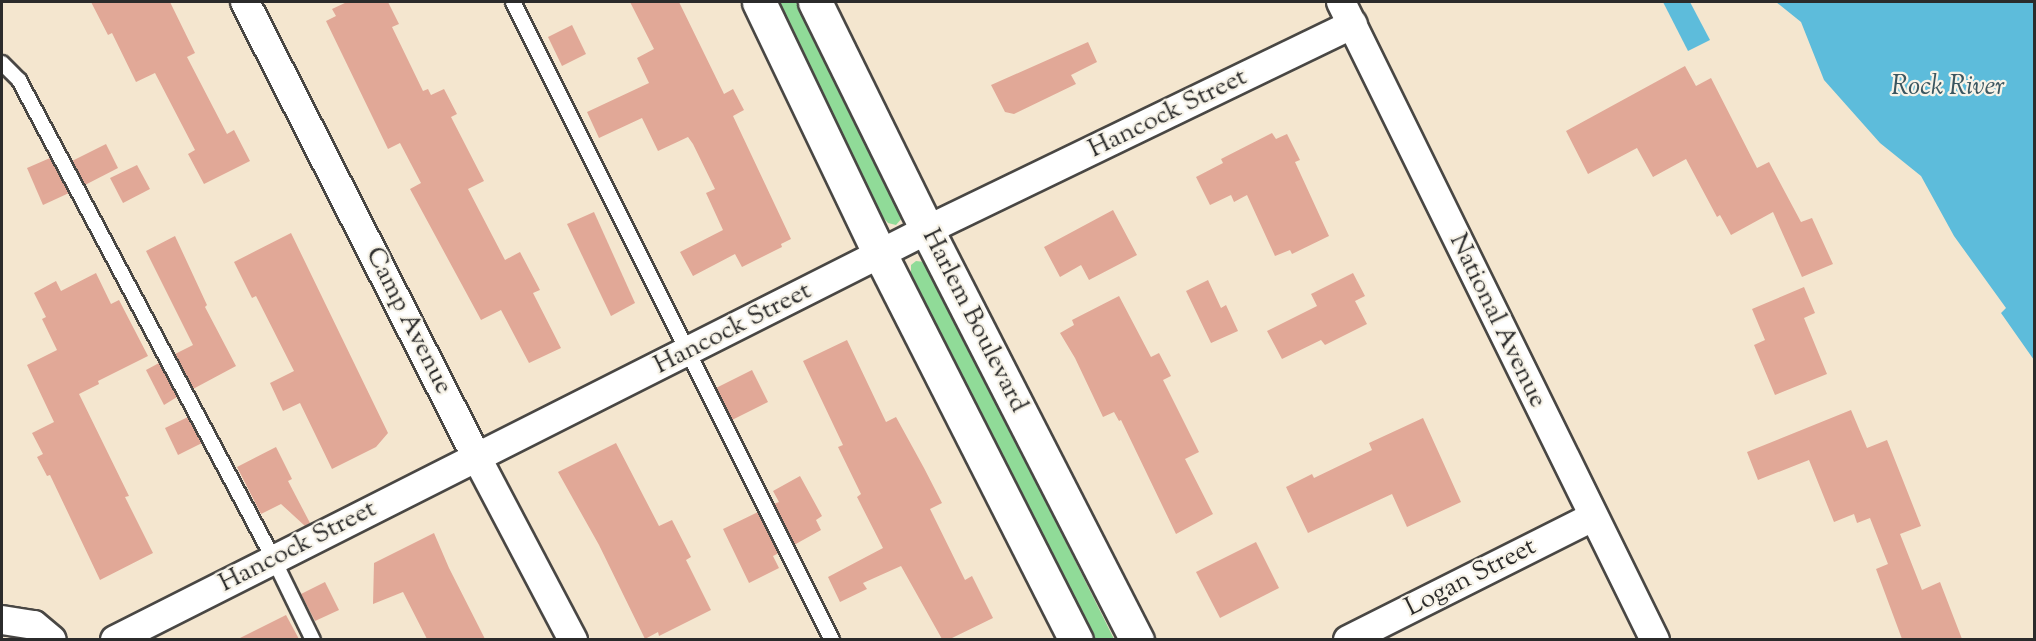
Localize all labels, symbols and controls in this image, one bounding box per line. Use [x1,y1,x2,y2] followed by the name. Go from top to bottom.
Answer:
[1084,62,1252,166] street label: Hancock Street
[1891,72,2005,104] water label: Rock River
[914,224,1034,418] street label: Harlem Boulevard
[1441,229,1553,413] street label: National Avenue
[358,242,458,400] street label: Camp Avenue
[649,276,817,382] street label: Hancock Street
[214,494,382,600] street label: Hancock Street
[1400,532,1542,624] street label: Logan Street

